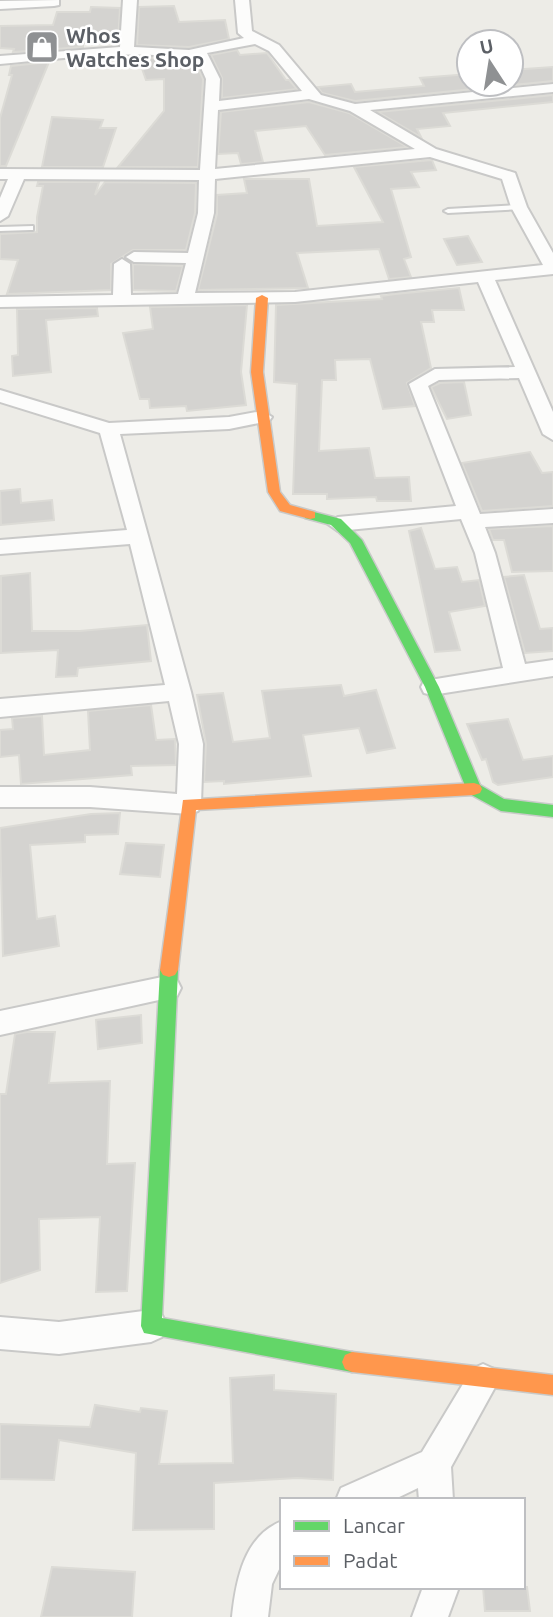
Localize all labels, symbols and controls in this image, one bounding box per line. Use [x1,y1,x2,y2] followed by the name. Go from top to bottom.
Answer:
[66,23,204,71] place label: Whos Watches Shop
[23,28,61,66] shop icon: Whos Watches Shop
[455,28,525,98] north arrow
[478,34,495,59] text: U
[280,1498,525,1589] legend
[343,1513,405,1537] text: Lancar
[343,1548,398,1572] text: Padat

